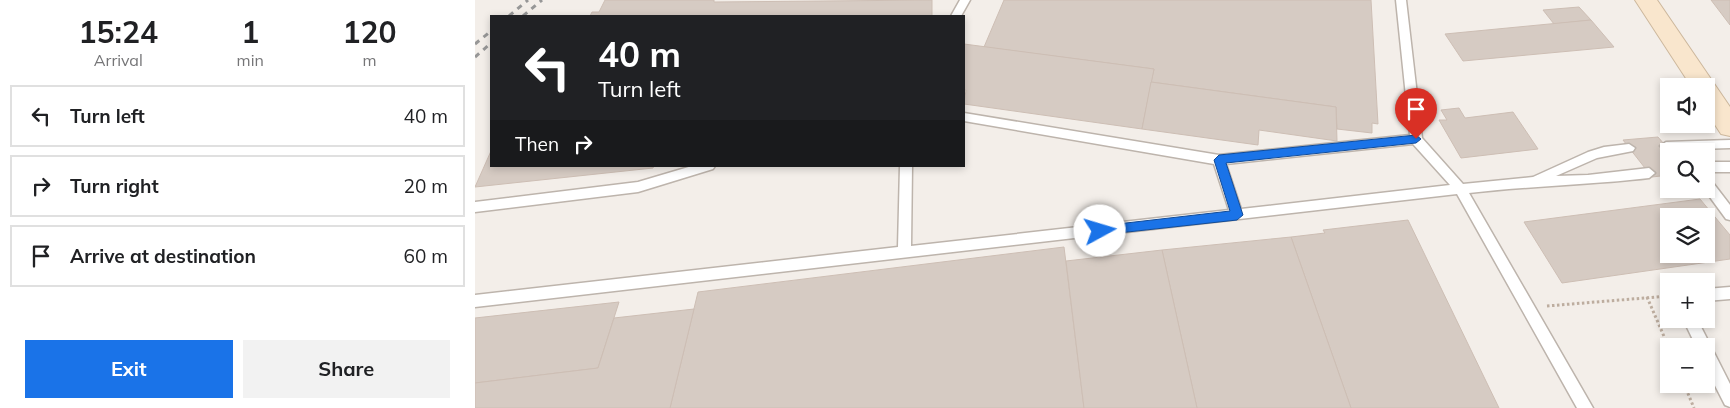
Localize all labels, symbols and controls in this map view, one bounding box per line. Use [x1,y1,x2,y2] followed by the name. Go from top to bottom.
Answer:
[79,13,158,51] text: 15:24
[241,13,259,51] text: 1
[342,13,396,51] text: 120
[598,32,681,76] text: 40 m
[515,35,580,100] icon: left
[94,50,143,70] text: Arrival
[237,50,264,70] text: min
[362,50,376,70] text: m
[598,75,681,103] text: Turn left
[1660,78,1715,393] map controls
[1660,78,1715,133] button: sound
[1395,88,1437,139] pin
[1402,95,1430,123] icon: arrive
[27,102,55,130] icon: left
[70,104,145,128] text: Turn left
[404,104,448,128] text: 40 m
[569,130,597,158] icon: right
[515,132,559,156] text: Then
[1660,143,1715,198] button: search
[27,172,55,200] icon: right
[70,174,159,198] text: Turn right
[404,174,448,198] text: 20 m
[1073,204,1125,256] position arrow
[1660,208,1715,263] button: layers
[27,242,55,270] icon: arrive
[70,244,256,268] text: Arrive at destination
[404,244,448,268] text: 60 m
[1660,273,1715,328] button: +
[1660,338,1715,393] button: −
[25,340,233,398] button: Exit
[243,340,450,398] button: Share

